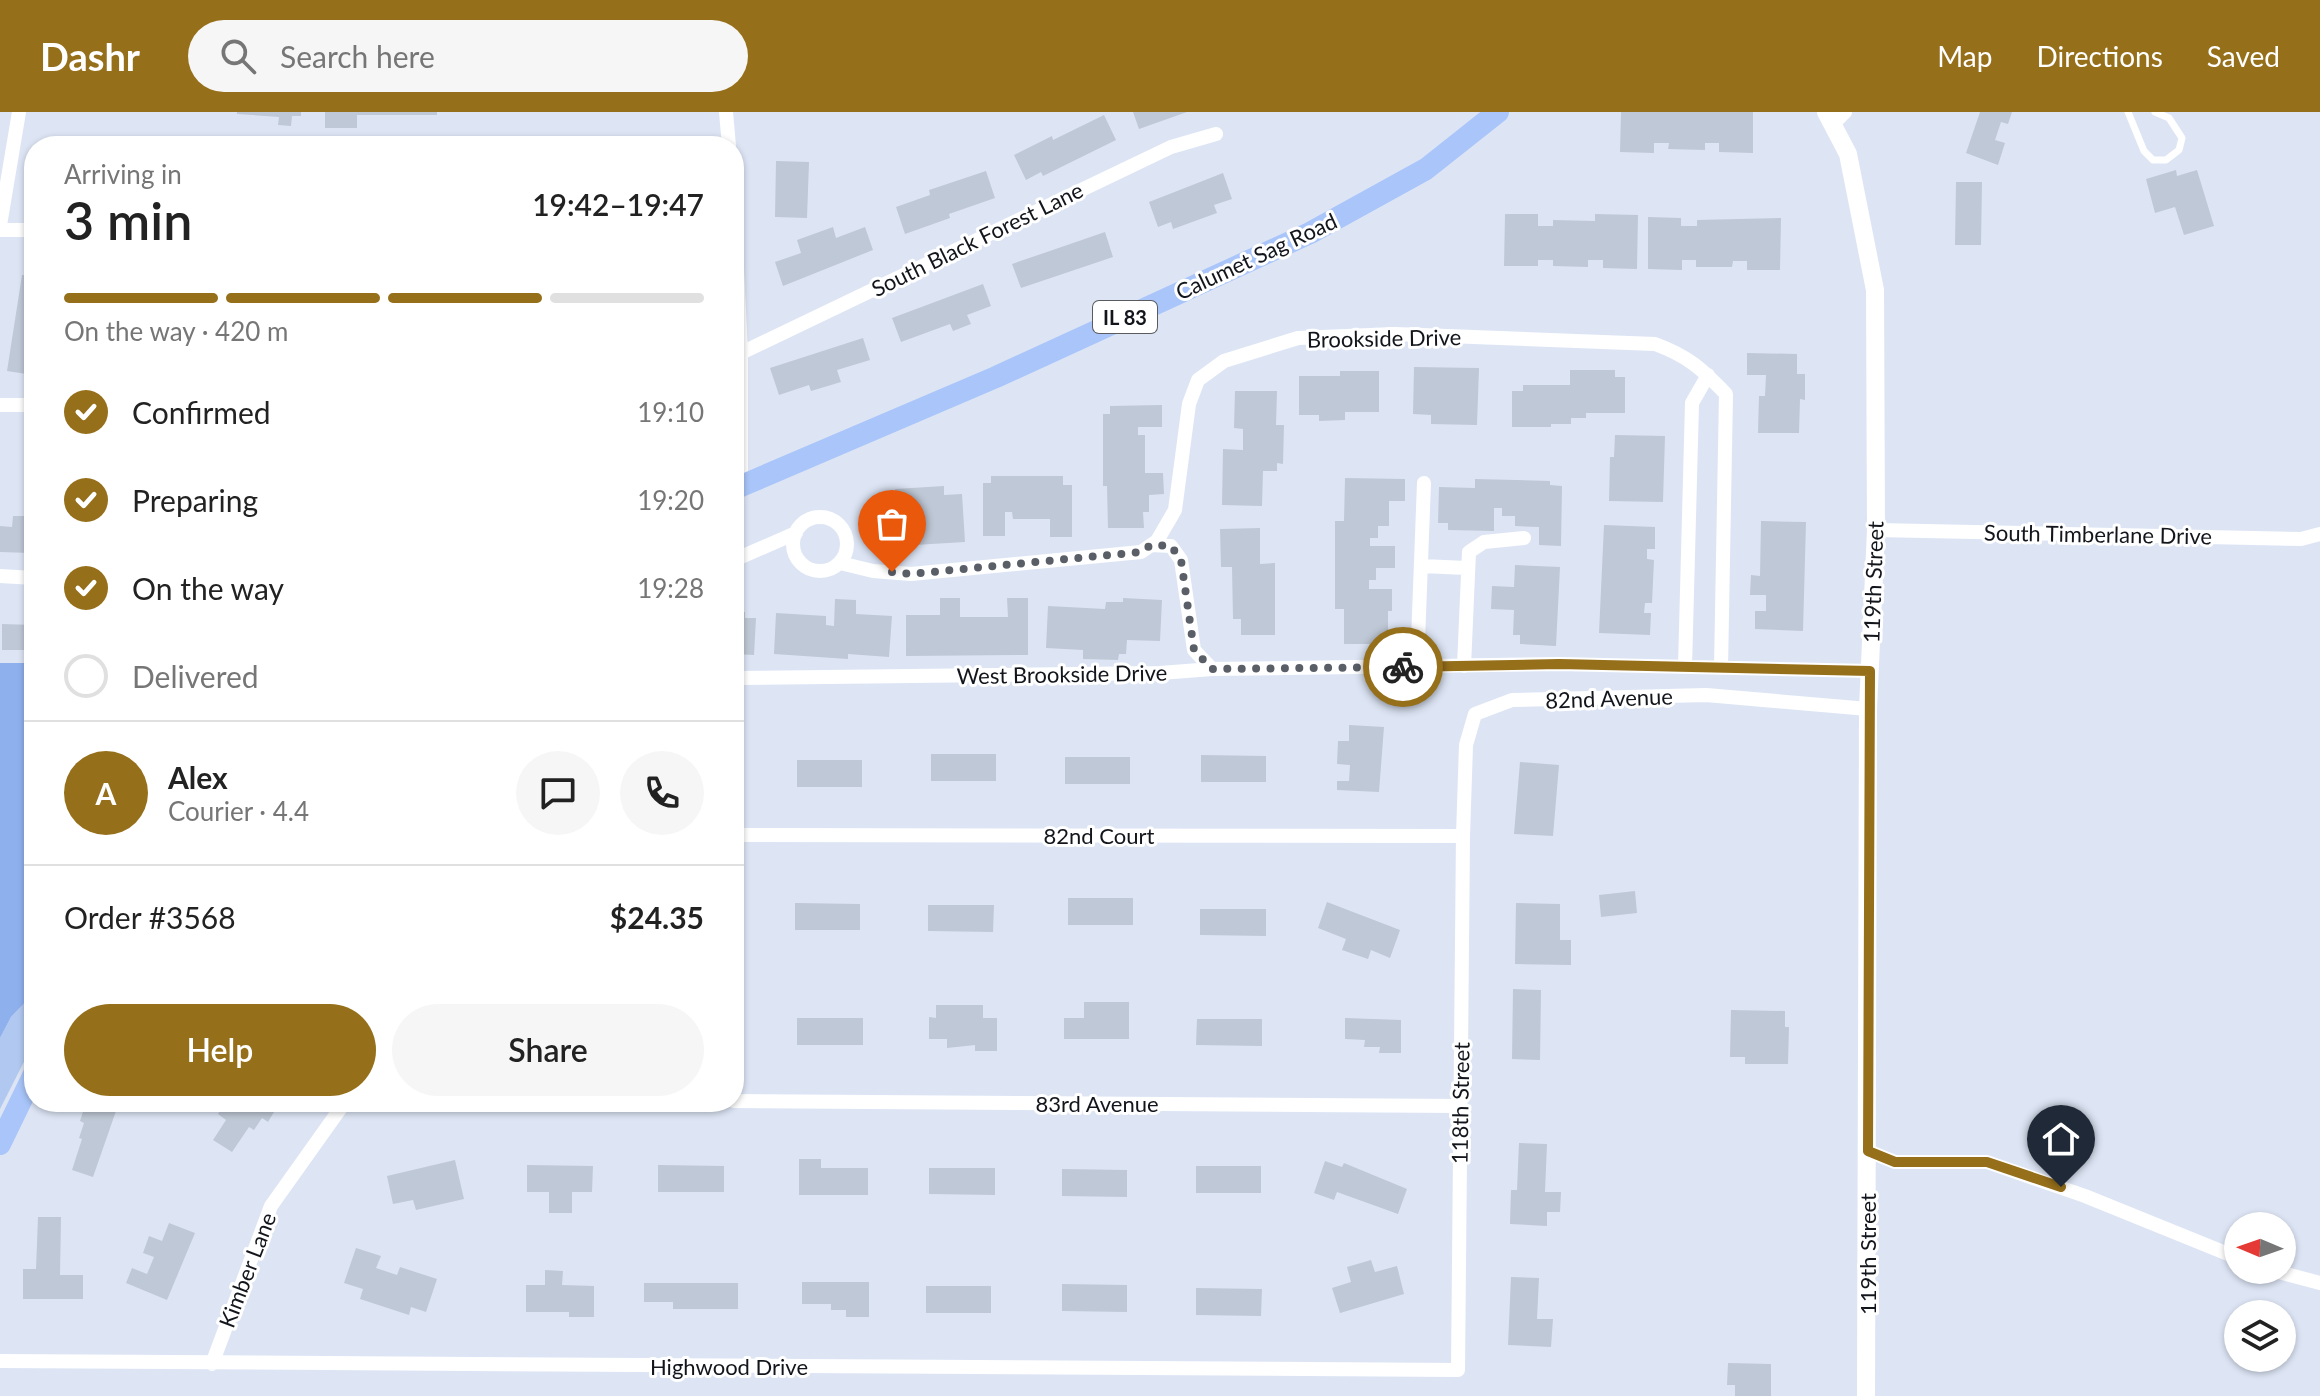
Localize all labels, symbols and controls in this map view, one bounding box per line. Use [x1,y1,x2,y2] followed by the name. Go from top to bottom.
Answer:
[188,20,748,92] search box
[40,33,140,79] text: Dashr
[216,34,260,78] icon: search
[280,38,435,74] text: Search here
[1937,39,1992,73] text: Map
[2036,39,2163,73] text: Directions
[2207,39,2280,73] text: Saved
[64,158,182,190] text: Arriving in
[867,176,1087,302] street label: South Black Forest Lane
[532,186,704,222] text: 19:42–19:47
[64,189,192,251] text: 3 min
[1171,207,1341,305] street label: Calumet Sag Road
[1093,301,1157,333] road number: IL 83
[64,315,288,347] text: On the way · 420 m
[1307,323,1461,353] street label: Brookside Drive
[64,390,108,434] icon: check
[132,394,271,430] text: Confirmed
[637,396,704,428] text: 19:10
[64,478,108,522] icon: check
[132,482,258,518] text: Preparing
[637,484,704,516] text: 19:20
[858,490,926,572] pin
[870,502,914,546] icon: bag
[1984,519,2212,549] street label: South Timberlane Drive
[1857,520,1889,643] street label: 119th Street
[64,566,108,610] icon: check
[132,570,284,606] text: On the way
[637,572,704,604] text: 19:28
[1363,627,1443,707] courier
[1381,645,1425,689] icon: bike
[132,658,259,694] text: Delivered
[956,659,1168,689] street label: West Brookside Drive
[1545,682,1673,714] street label: 82nd Avenue
[516,751,600,835] button: chat
[620,751,704,835] button: phone
[168,759,228,795] text: Alex
[96,775,116,811] text: A
[168,795,309,827] text: Courier · 4.4
[1044,822,1155,849] street label: 82nd Court
[64,899,236,935] text: Order #3568
[610,899,704,935] text: $24.35
[64,1004,376,1096] button: Help
[392,1004,704,1096] button: Share
[1445,1042,1475,1164] street label: 118th Street
[1035,1090,1159,1117] street label: 83rd Avenue
[2027,1105,2095,1187] pin
[2039,1117,2083,1161] icon: home
[1854,1193,1881,1315] street label: 119th Street
[213,1209,281,1331] street label: Kimber Lane
[2224,1212,2296,1284] north arrow
[2224,1212,2296,1372] map controls
[2224,1300,2296,1372] button: layers
[650,1353,808,1380] street label: Highwood Drive

